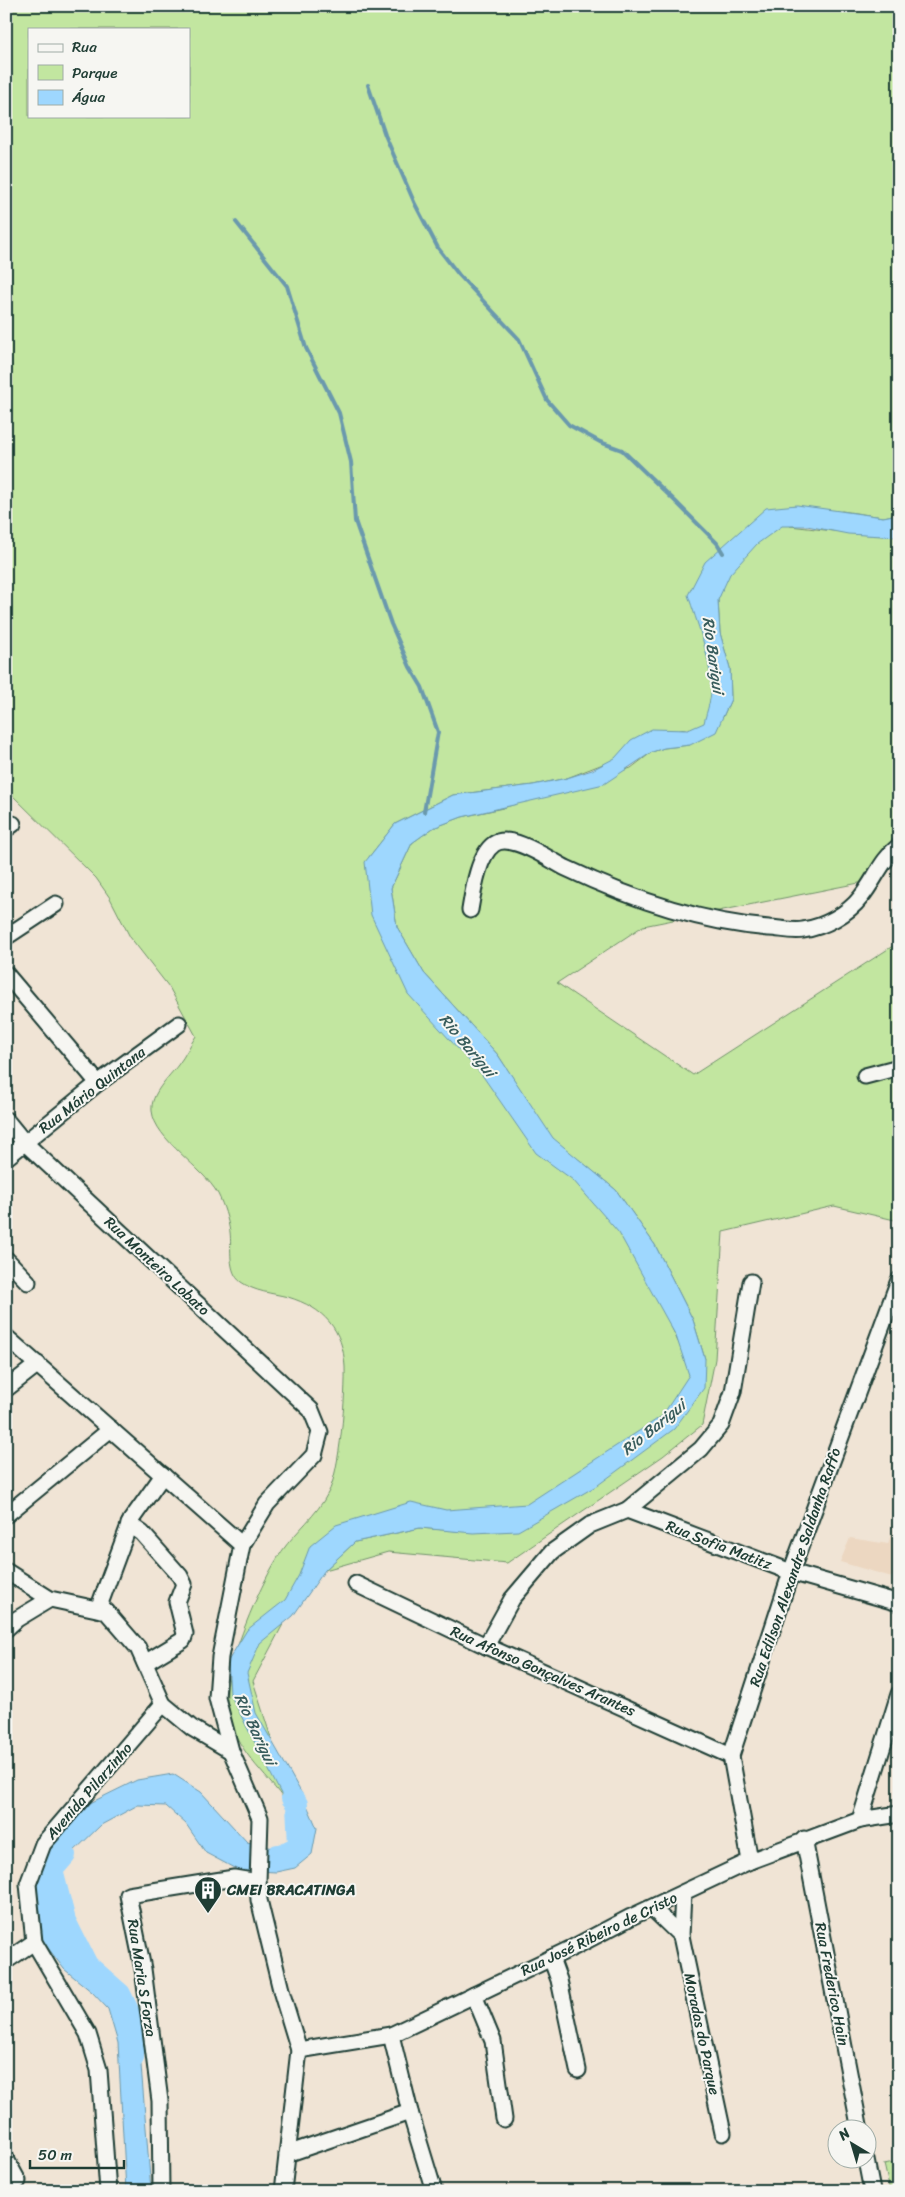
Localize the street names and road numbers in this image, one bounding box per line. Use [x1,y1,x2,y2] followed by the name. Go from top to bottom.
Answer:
[33,1039,152,1140] street label: Rua Mário Quintana
[98,1210,216,1323] street label: Rua Monteiro Lobato
[742,1443,848,1690] street label: Rua Edilson Alexandre Saldanha Raffo
[662,1513,777,1578] street label: Rua Sofia Matitz
[446,1618,640,1724] street label: Rua Afonso Gonçalves Arantes
[38,1736,139,1846] street label: Avenida Pilarzinho
[516,1885,682,1983] street label: Rua José Ribeiro de Cristo
[120,1917,164,2039] street label: Rua Maria S Forza
[807,1920,857,2048] street label: Rua Frederico Hain
[676,1971,728,2098] street label: Moradas do Parque

